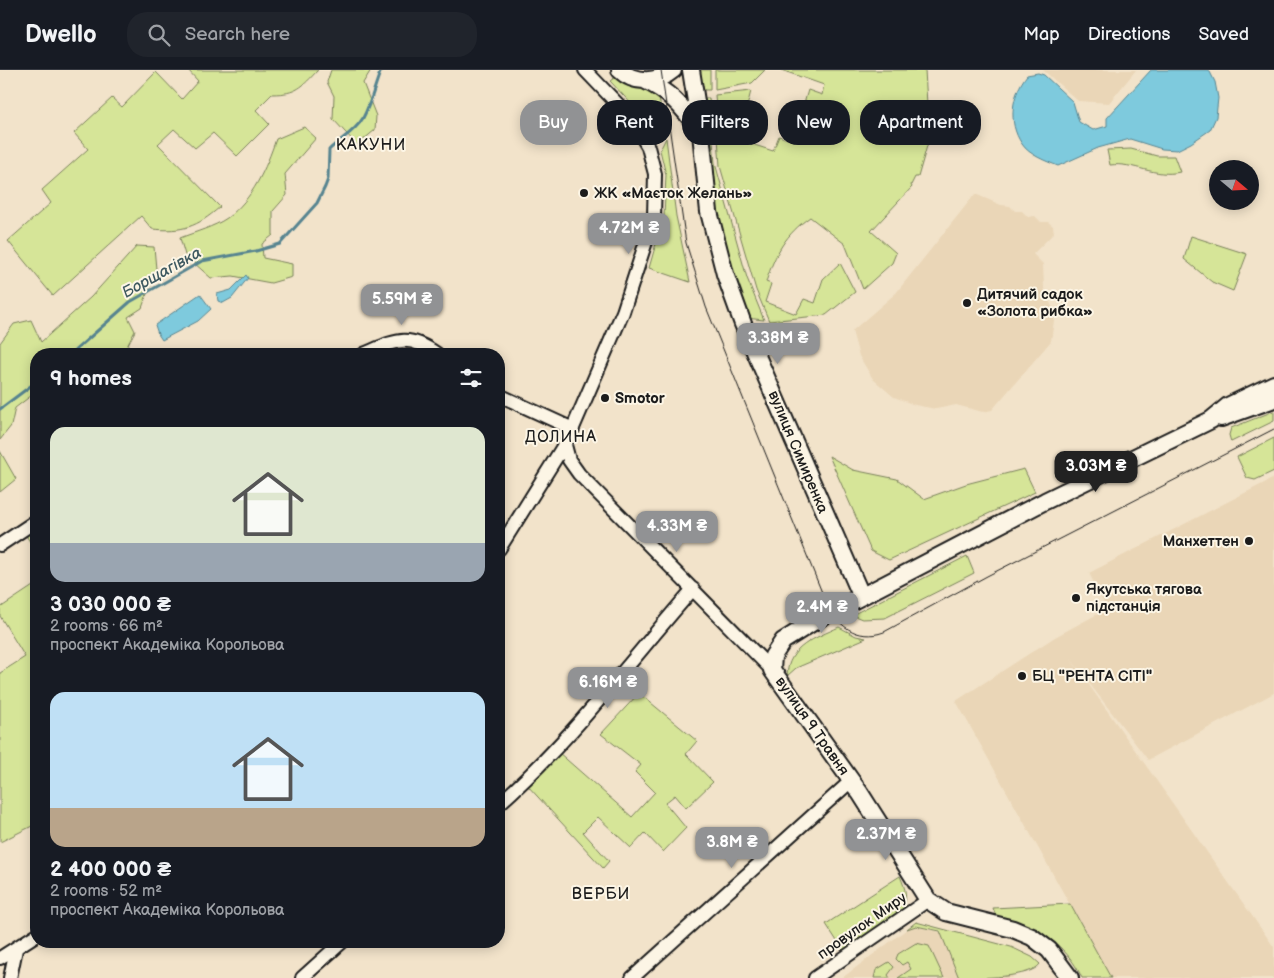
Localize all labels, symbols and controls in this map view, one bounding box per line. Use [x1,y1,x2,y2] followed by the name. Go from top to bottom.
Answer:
[127,12,477,57] search box
[25,20,97,49] text: Dwello
[145,21,173,49] icon: search
[185,23,290,46] text: Search here
[1024,24,1060,45] text: Map
[1088,24,1170,45] text: Directions
[1198,24,1249,45] text: Saved
[520,100,587,145] chip: Buy
[597,100,672,145] chip: Rent
[682,100,768,145] chip: Filters
[778,100,850,145] chip: New
[860,100,981,145] chip: Apartment
[336,136,406,155] district label: КАКУНИ
[1209,160,1259,210] north arrow
[1209,160,1259,210] map controls
[594,184,752,203] place label: ЖК «Маєток Желань»
[578,187,590,199] marker: ЖК «Маєток Желань»
[583,212,675,255] pin: 4.72M ₴
[599,219,659,238] text: 4.72M ₴
[119,243,205,303] water label: Борщагівка
[356,284,448,326] pin: 5.59M ₴
[977,285,1093,321] place label: Дитячий садок «Золота рибка»
[372,290,432,309] text: 5.59M ₴
[961,297,973,309] marker: Дитячий садок «Золота рибка»
[732,322,824,365] pin: 3.38M ₴
[748,329,808,348] text: 3.38M ₴
[457,364,485,392] icon: filters
[50,366,132,391] text: 9 homes
[764,388,832,516] street label: вулиця Симиренка
[615,389,666,408] place label: Smotor
[599,392,611,404] marker: Smotor
[525,428,597,447] district label: ДОЛИНА
[1050,450,1142,493] pin: 3.03M ₴
[1066,457,1126,476] text: 3.03M ₴
[223,459,313,549] icon: home
[631,510,723,553] pin: 4.33M ₴
[647,517,707,536] text: 4.33M ₴
[1163,532,1239,551] place label: Манхеттен
[1243,535,1255,547] marker: Манхеттен
[1086,580,1202,616] place label: Якутська тягова підстанція
[50,592,171,617] text: 3 030 000 ₴
[781,592,863,634] pin: 2.4M ₴
[1070,592,1082,604] marker: Якутська тягова підстанція
[796,598,848,617] text: 2.4M ₴
[50,617,163,636] text: 2 rooms · 66 m²
[50,636,285,655] text: проспект Академіка Корольова
[562,666,654,709] pin: 6.16M ₴
[1032,667,1152,686] place label: БЦ "РЕНТА СІТІ"
[1016,670,1028,682] marker: БЦ "РЕНТА СІТІ"
[579,673,637,692] text: 6.16M ₴
[771,673,853,779] street label: вулиця 9 Травня
[223,724,313,814] icon: home
[840,818,932,861] pin: 2.37M ₴
[856,825,916,844] text: 2.37M ₴
[691,826,773,869] pin: 3.8M ₴
[706,833,758,852] text: 3.8M ₴
[50,857,171,882] text: 2 400 000 ₴
[50,882,162,901] text: 2 rooms · 52 m²
[572,885,630,904] district label: ВЕРБИ
[814,888,910,964] street label: провулок Миру
[50,901,285,920] text: проспект Академіка Корольова

